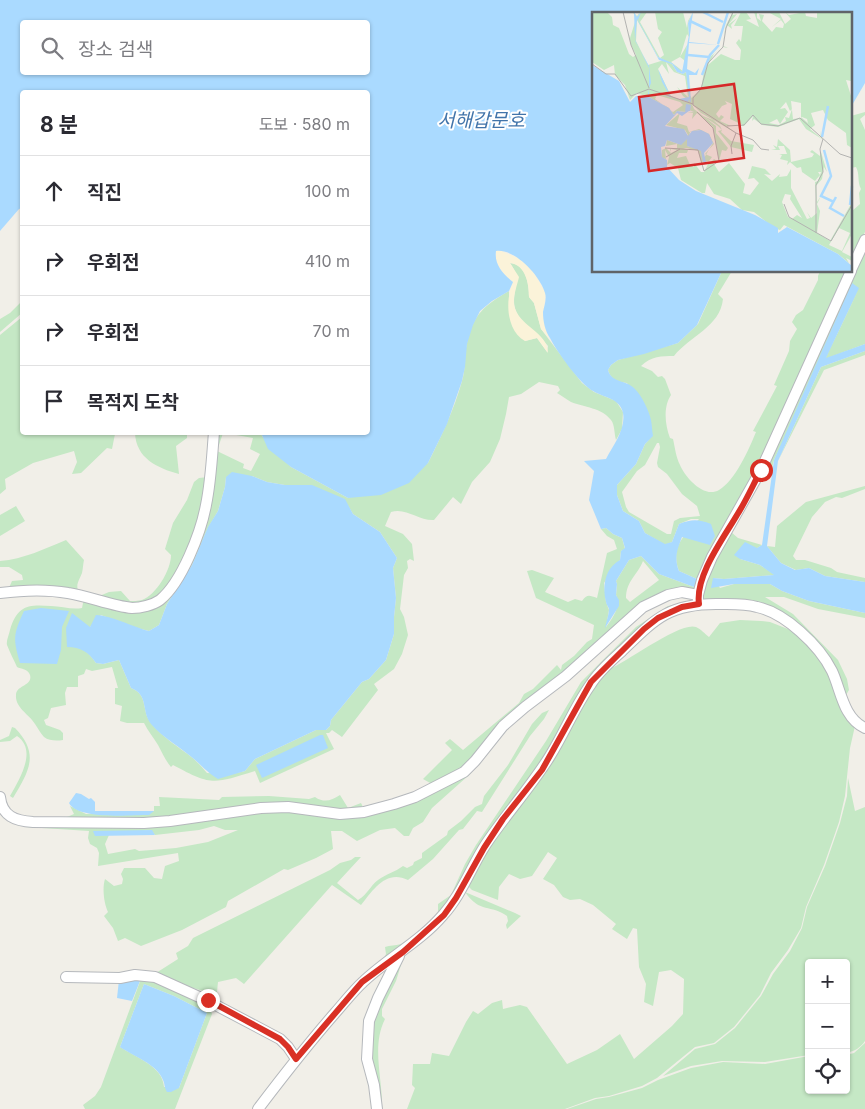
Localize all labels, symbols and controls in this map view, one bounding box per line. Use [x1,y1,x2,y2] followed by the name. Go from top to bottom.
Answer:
[592,12,852,272] inset map
[20,20,370,75] search box
[38,34,66,62] icon: search
[78,38,153,61] text: 장소 검색
[437,109,526,132] water label: 서해갑문호
[40,112,78,137] text: 8 분
[259,114,350,134] text: 도보 · 580 m
[40,177,68,205] icon: ahead
[87,181,122,204] text: 직진
[305,181,350,201] text: 100 m
[40,247,68,275] icon: right
[87,251,139,274] text: 우회전
[305,251,350,271] text: 410 m
[40,317,68,345] icon: right
[87,321,139,344] text: 우회전
[313,321,350,341] text: 70 m
[40,387,68,415] icon: arrive
[87,391,179,414] text: 목적지 도착
[750,459,773,482] route start
[805,959,850,1094] map controls
[805,959,850,1004] button: +
[197,989,220,1012] route end
[805,1004,850,1049] button: −
[805,1049,850,1094] button: locate

